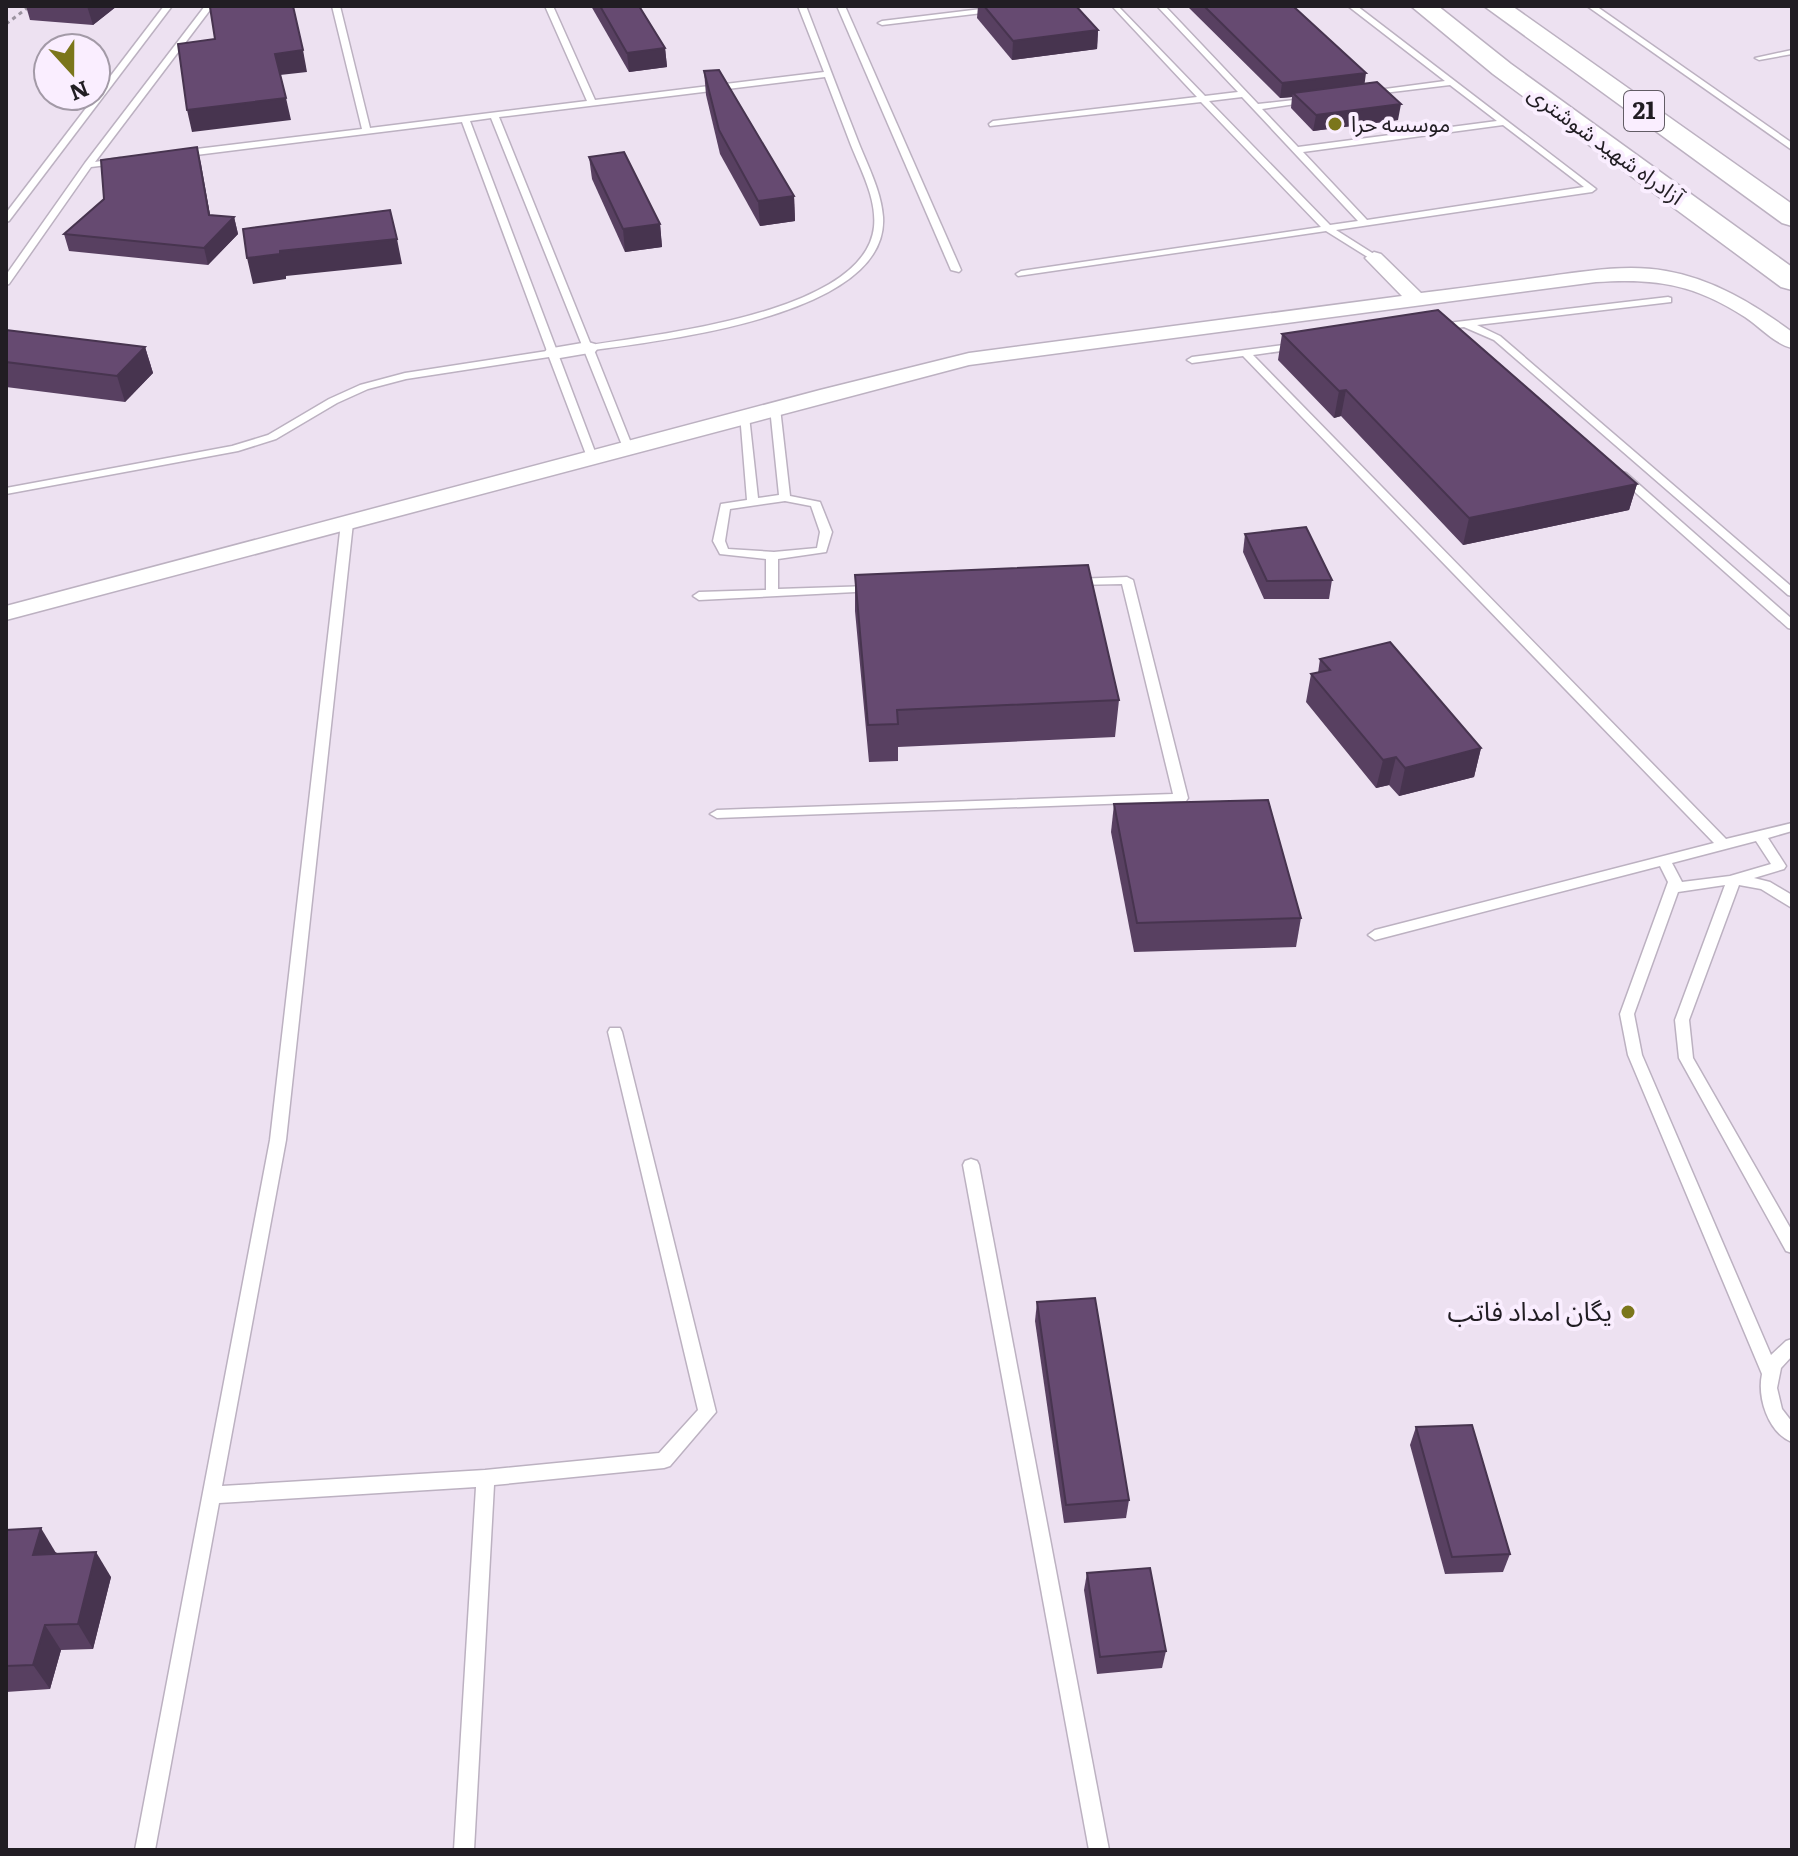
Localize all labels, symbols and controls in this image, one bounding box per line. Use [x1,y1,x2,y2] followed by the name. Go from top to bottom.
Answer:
[32,32,112,112] north arrow
[65,73,94,111] text: N
[1522,76,1693,213] street label: آزادراه شهید شوشتری
[1624,91,1664,131] road number: 21
[1351,106,1450,139] place label: موسسه حرا
[1326,115,1344,133] marker: موسسه حرا
[1448,1290,1612,1329] place label: یگان امداد فاتب
[1619,1303,1637,1321] marker: یگان امداد فاتب

